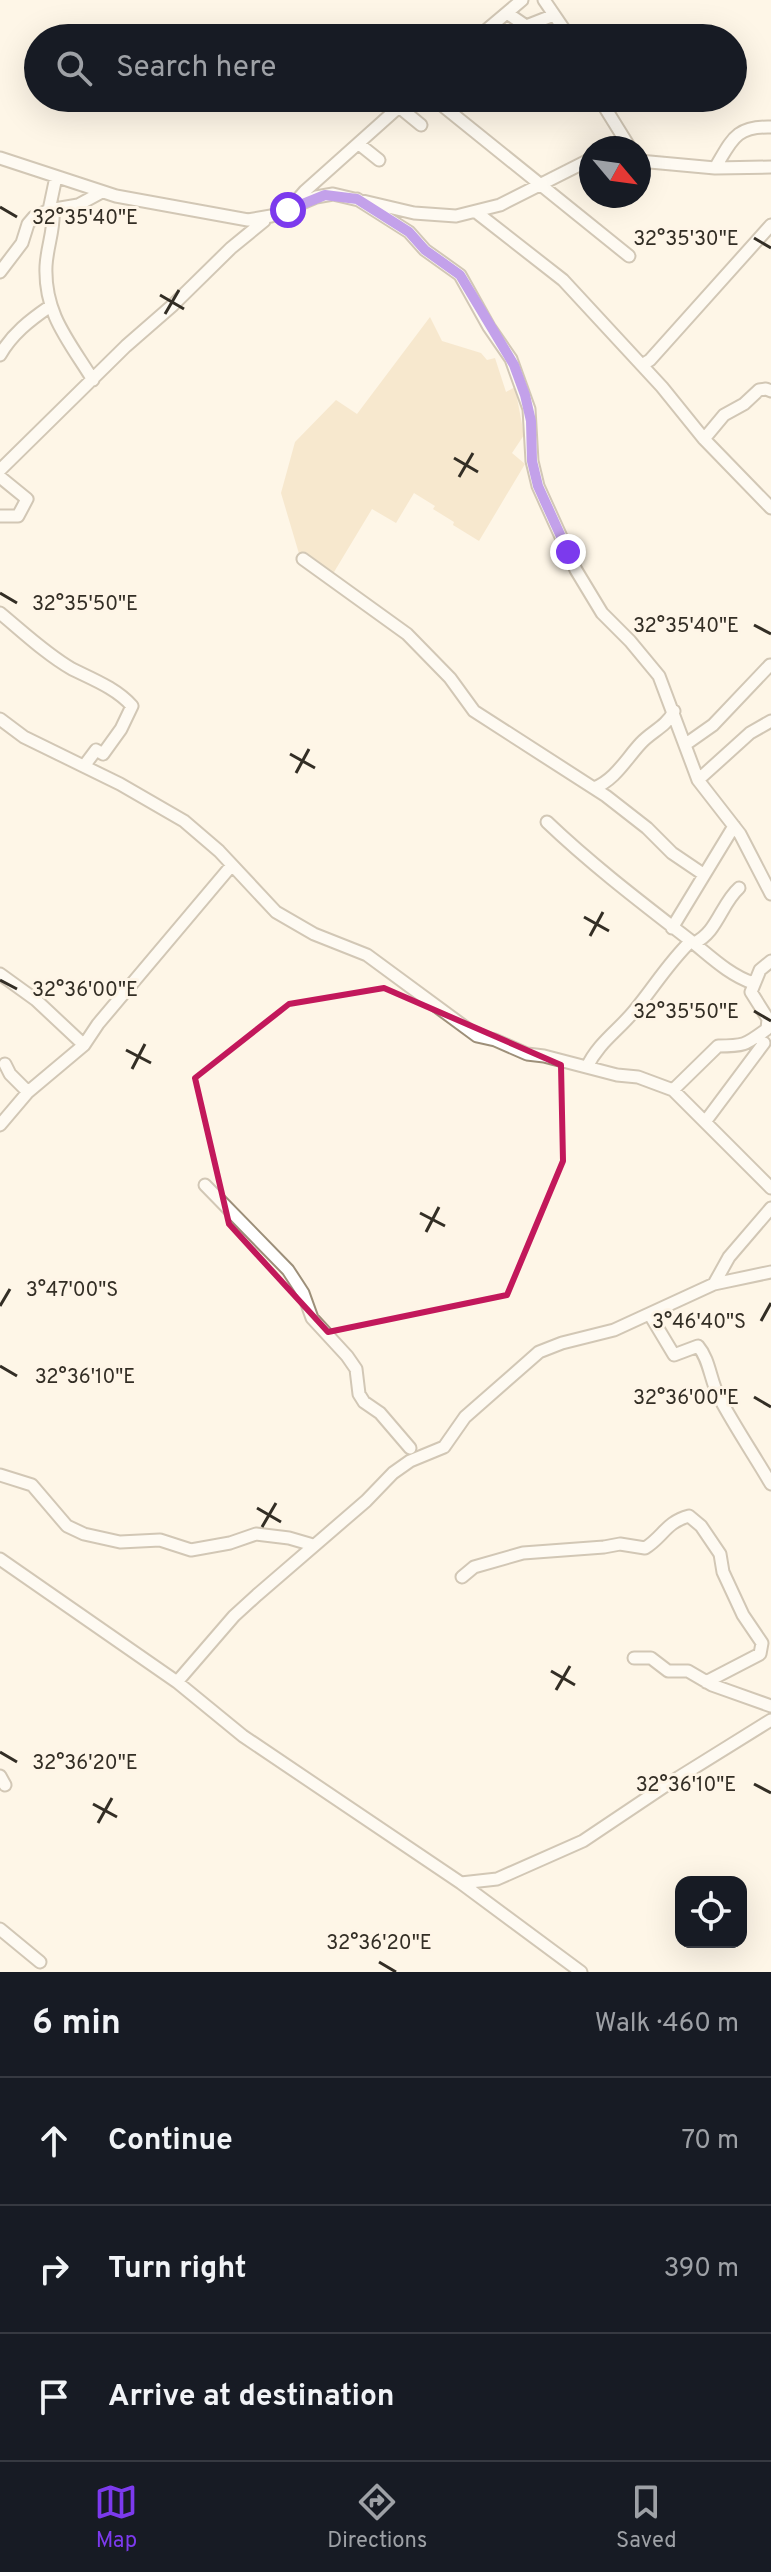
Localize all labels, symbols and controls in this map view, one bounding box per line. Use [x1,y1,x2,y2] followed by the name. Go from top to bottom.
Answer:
[24,24,747,112] search box
[52,46,96,90] icon: search
[116,50,276,87] text: Search here
[579,136,651,208] north arrow
[270,192,306,228] route start
[32,206,138,232] text: 32°35'40"E
[633,227,739,253] text: 32°35'30"E
[550,534,586,570] route end
[32,592,138,618] text: 32°35'50"E
[633,614,739,640] text: 32°35'40"E
[32,978,138,1004] text: 32°36'00"E
[633,1000,739,1026] text: 32°35'50"E
[26,1278,118,1304] text: 3°47'00"S
[652,1310,746,1336] text: 3°46'40"S
[35,1365,135,1391] text: 32°36'10"E
[633,1386,739,1412] text: 32°36'00"E
[32,1751,138,1777] text: 32°36'20"E
[636,1773,736,1799] text: 32°36'10"E
[675,1876,747,1948] map controls
[675,1876,747,1948] button: locate
[326,1931,432,1957] text: 32°36'20"E
[32,2003,121,2046] text: 6 min
[595,2008,739,2041] text: Walk · 460 m
[32,2119,76,2163] icon: ahead
[108,2123,233,2160] text: Continue
[681,2125,739,2158] text: 70 m
[32,2247,76,2291] icon: right
[108,2251,246,2288] text: Turn right
[664,2253,739,2286] text: 390 m
[32,2375,76,2419] icon: arrive
[108,2379,394,2416] text: Arrive at destination
[94,2480,138,2555] tab: Map
[327,2480,427,2555] tab: Directions
[616,2480,677,2555] tab: Saved

